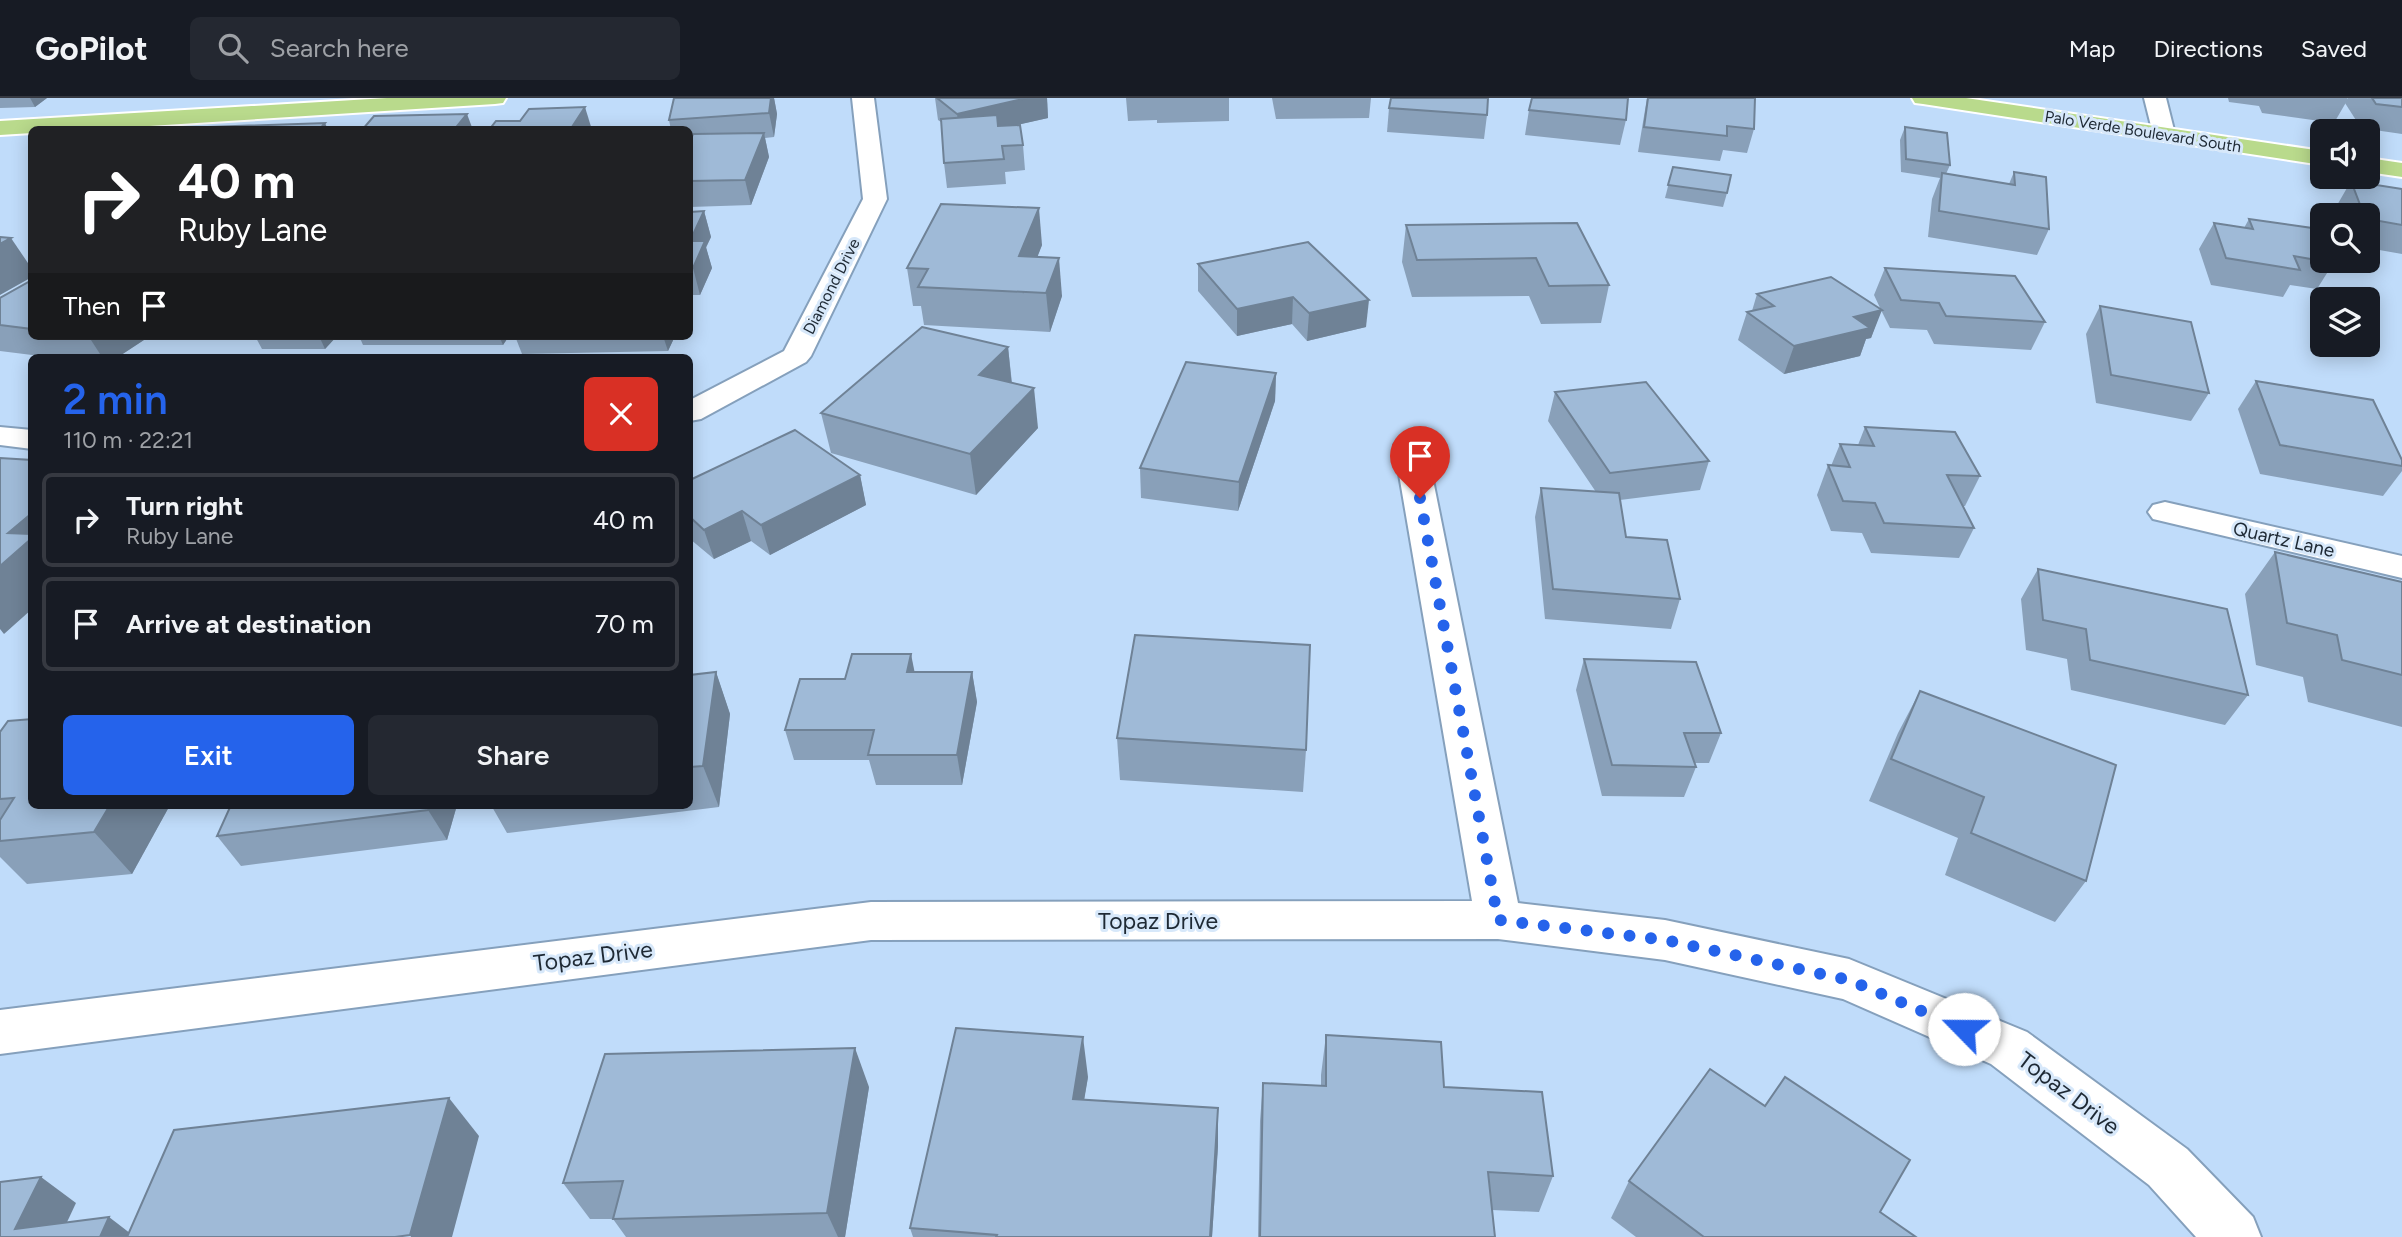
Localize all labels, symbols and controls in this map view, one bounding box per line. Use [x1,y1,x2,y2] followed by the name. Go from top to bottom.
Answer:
[190,17,680,80] search box
[35,29,148,68] text: GoPilot
[214,29,252,67] icon: search
[270,32,409,64] text: Search here
[2069,34,2115,63] text: Map
[2153,34,2263,63] text: Directions
[2301,34,2367,63] text: Saved
[2043,107,2243,156] street label: Palo Verde Boulevard South
[2310,119,2380,357] map controls
[2310,119,2380,189] button: sound
[178,151,295,210] text: 40 m
[63,154,154,245] icon: right
[2310,203,2380,273] button: search
[178,211,327,249] text: Ruby Lane
[799,235,864,337] street label: Diamond Drive
[135,287,173,325] icon: arrive
[2310,287,2380,357] button: layers
[63,290,121,322] text: Then
[63,374,168,425] text: 2 min
[584,377,658,451] button: close
[63,426,193,454] text: 110 m · 22:21
[1390,426,1450,498] pin
[1401,437,1439,475] icon: arrive
[126,490,243,522] text: Turn right
[67,501,105,539] icon: right
[593,504,654,536] text: 40 m
[2231,517,2337,562] street label: Quartz Lane
[126,522,233,550] text: Ruby Lane
[67,605,105,643] icon: arrive
[126,608,371,640] text: Arrive at destination
[595,608,654,640] text: 70 m
[63,715,354,795] button: Exit
[368,715,658,795] button: Share
[1098,907,1218,935] street label: Topaz Drive
[532,935,654,977] street label: Topaz Drive
[1927,992,2001,1066] position arrow
[2013,1046,2125,1140] street label: Topaz Drive

